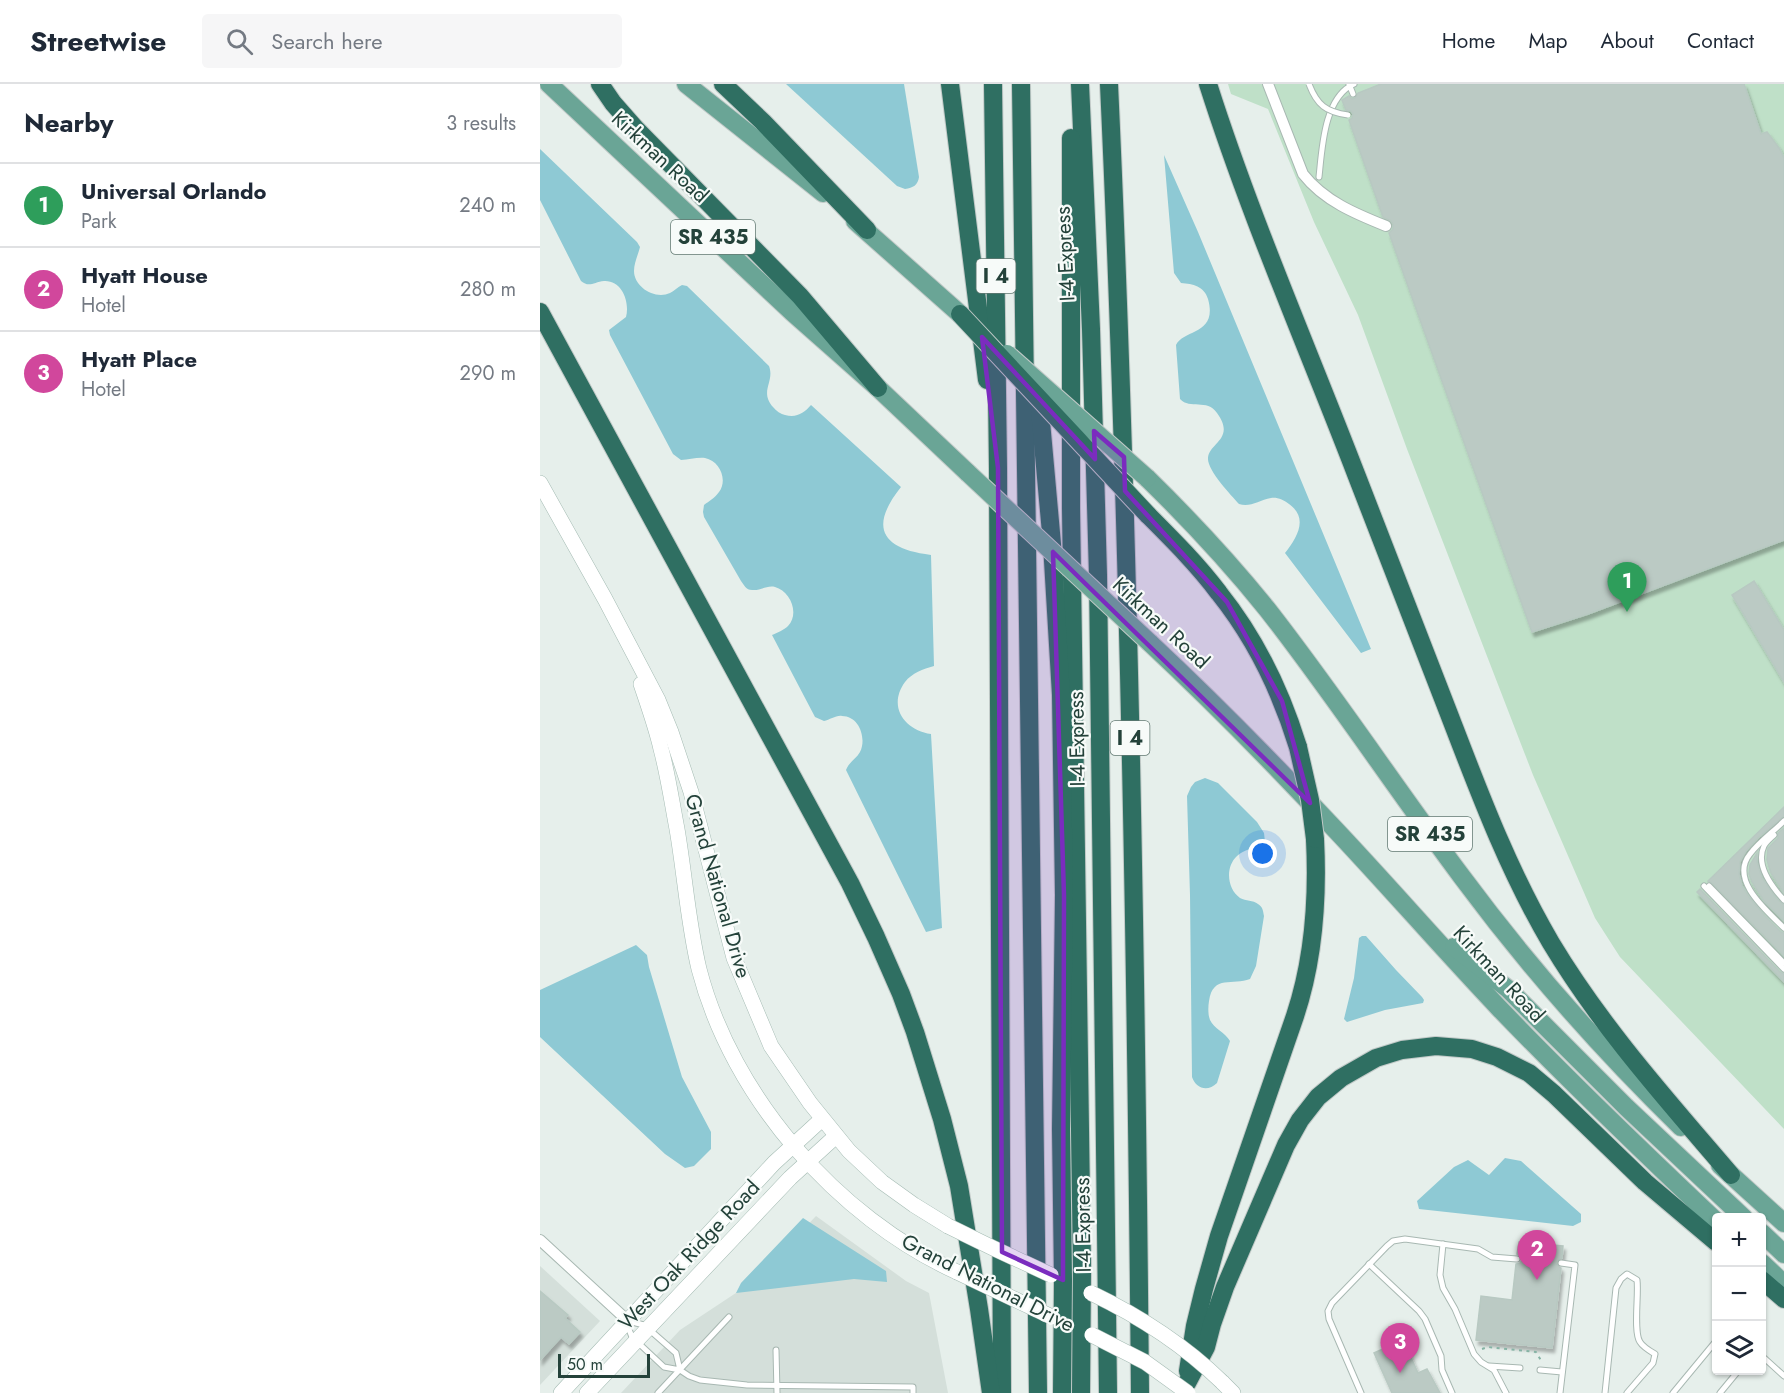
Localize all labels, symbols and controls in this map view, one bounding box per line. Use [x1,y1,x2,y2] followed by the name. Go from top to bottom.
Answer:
[202,14,622,68] search box
[30,21,166,62] text: Streetwise
[223,25,256,58] icon: search
[271,25,383,57] text: Search here
[1442,26,1495,56] text: Home
[1528,26,1568,56] text: Map
[1601,26,1654,56] text: About
[1687,26,1754,56] text: Contact
[24,104,113,142] text: Nearby
[605,104,715,210] street label: Kirkman Road
[446,109,516,138] text: 3 results
[81,175,267,207] text: Universal Orlando
[38,191,49,220] text: 1
[459,191,516,220] text: 240 m
[1048,206,1082,302] street label: I-4 Express
[81,207,117,236] text: Park
[671,220,755,254] road number: SR 435
[81,259,208,291] text: Hyatt House
[976,259,1016,293] road number: I 4
[37,275,50,304] text: 2
[460,275,516,304] text: 280 m
[81,291,126,320] text: Hotel
[81,343,197,375] text: Hyatt Place
[37,359,50,388] text: 3
[460,359,516,388] text: 290 m
[81,375,126,404] text: Hotel
[1608,562,1646,612] pin: 1
[1106,570,1216,676] street label: Kirkman Road
[1061,691,1093,787] street label: I-4 Express
[1110,721,1150,755] road number: I 4
[677,790,759,982] street label: Grand National Drive
[1388,817,1472,851] road number: SR 435
[1248,839,1277,868] your location
[1446,919,1552,1029] street label: Kirkman Road
[611,1173,767,1337] street label: West Oak Ridge Road
[1067,1177,1099,1273] street label: I-4 Express
[1712,1213,1766,1375] map controls
[1712,1213,1766,1267] button: +
[896,1226,1080,1340] street label: Grand National Drive
[1518,1230,1556,1280] pin: 2
[1712,1267,1766,1321] button: −
[1712,1321,1766,1375] button: layers
[1380,1324,1420,1373] pin: 3
[558,1351,650,1378] scale bar
[567,1353,603,1376] text: 50 m

